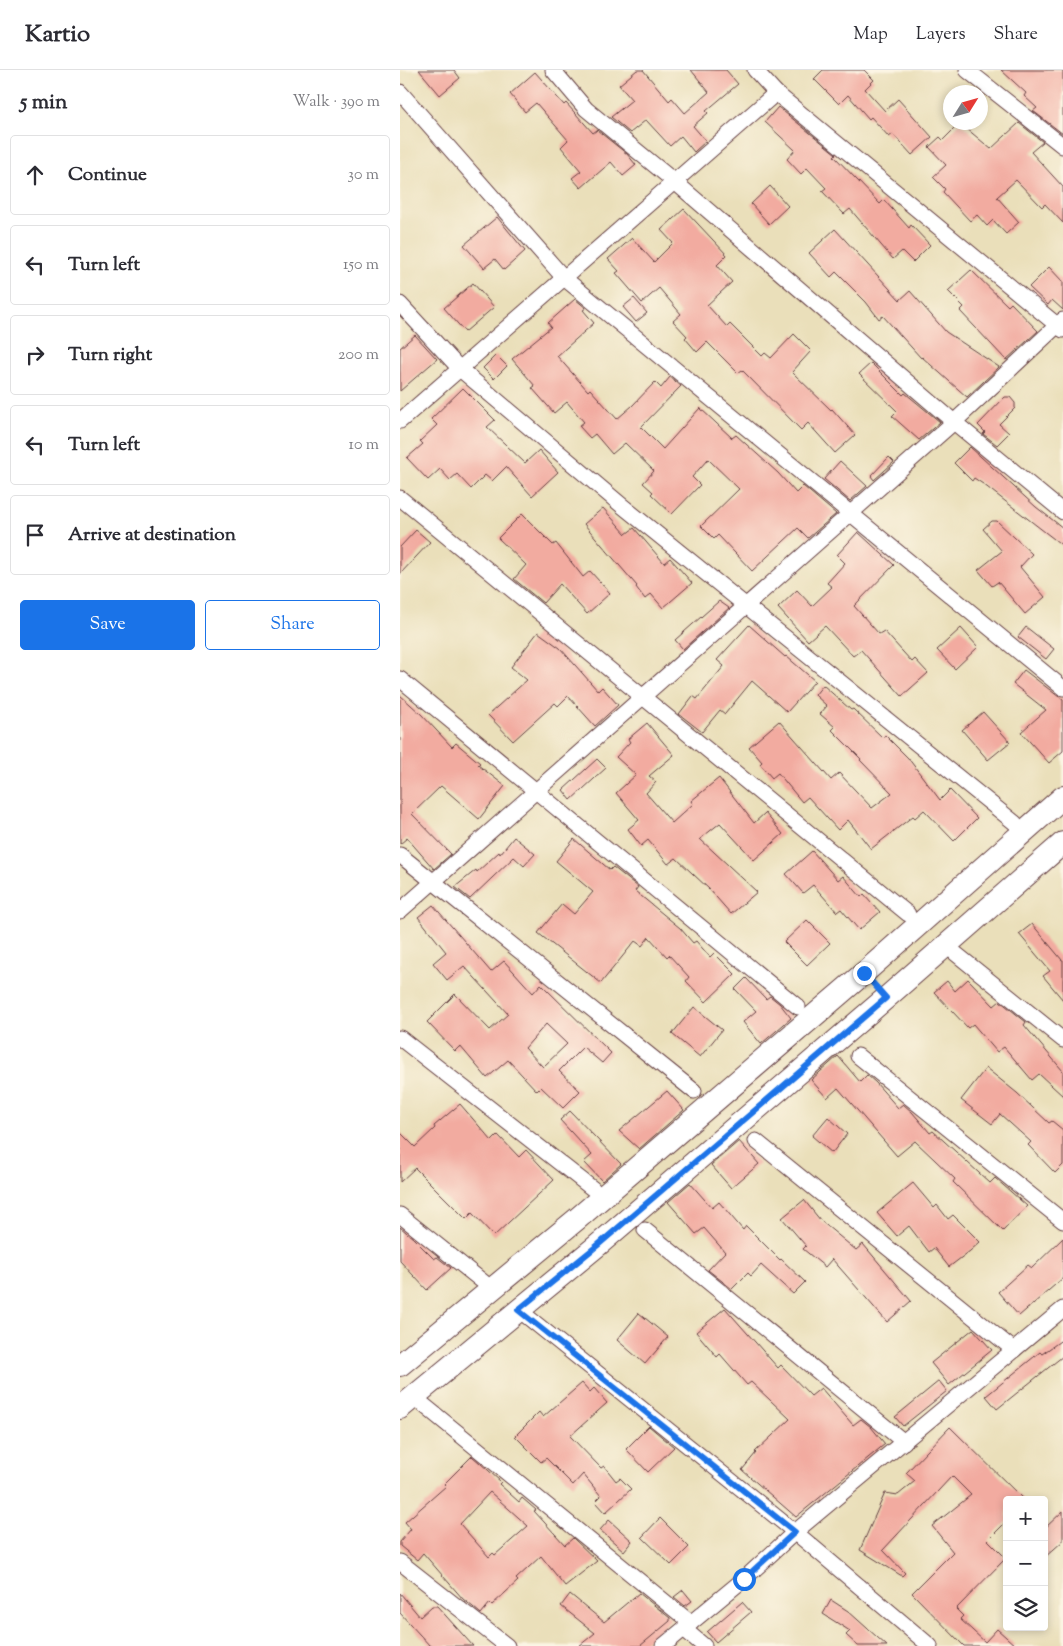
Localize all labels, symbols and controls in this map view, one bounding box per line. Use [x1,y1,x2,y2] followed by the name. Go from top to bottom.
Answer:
[25,18,90,52] text: Kartio
[853,22,888,48] text: Map
[916,22,966,48] text: Layers
[994,22,1038,48] text: Share
[943,85,988,130] north arrow
[20,88,67,118] text: 5 min
[292,91,380,114] text: Walk · 390 m
[21,161,49,189] icon: ahead
[68,162,147,189] text: Continue
[348,164,379,187] text: 30 m
[21,251,49,279] icon: left
[68,252,140,279] text: Turn left
[343,254,379,277] text: 150 m
[21,341,49,369] icon: right
[68,342,152,369] text: Turn right
[338,344,379,367] text: 200 m
[21,431,49,459] icon: left
[68,432,140,459] text: Turn left
[349,434,379,457] text: 10 m
[21,521,49,549] icon: arrive
[68,522,236,549] text: Arrive at destination
[20,600,195,650] button: Save
[205,600,380,650] button: Share
[853,962,876,985] route end
[1003,1496,1048,1631] map controls
[1003,1496,1048,1541] button: +
[1003,1541,1048,1586] button: −
[733,1568,756,1591] route start
[1003,1586,1048,1631] button: layers

